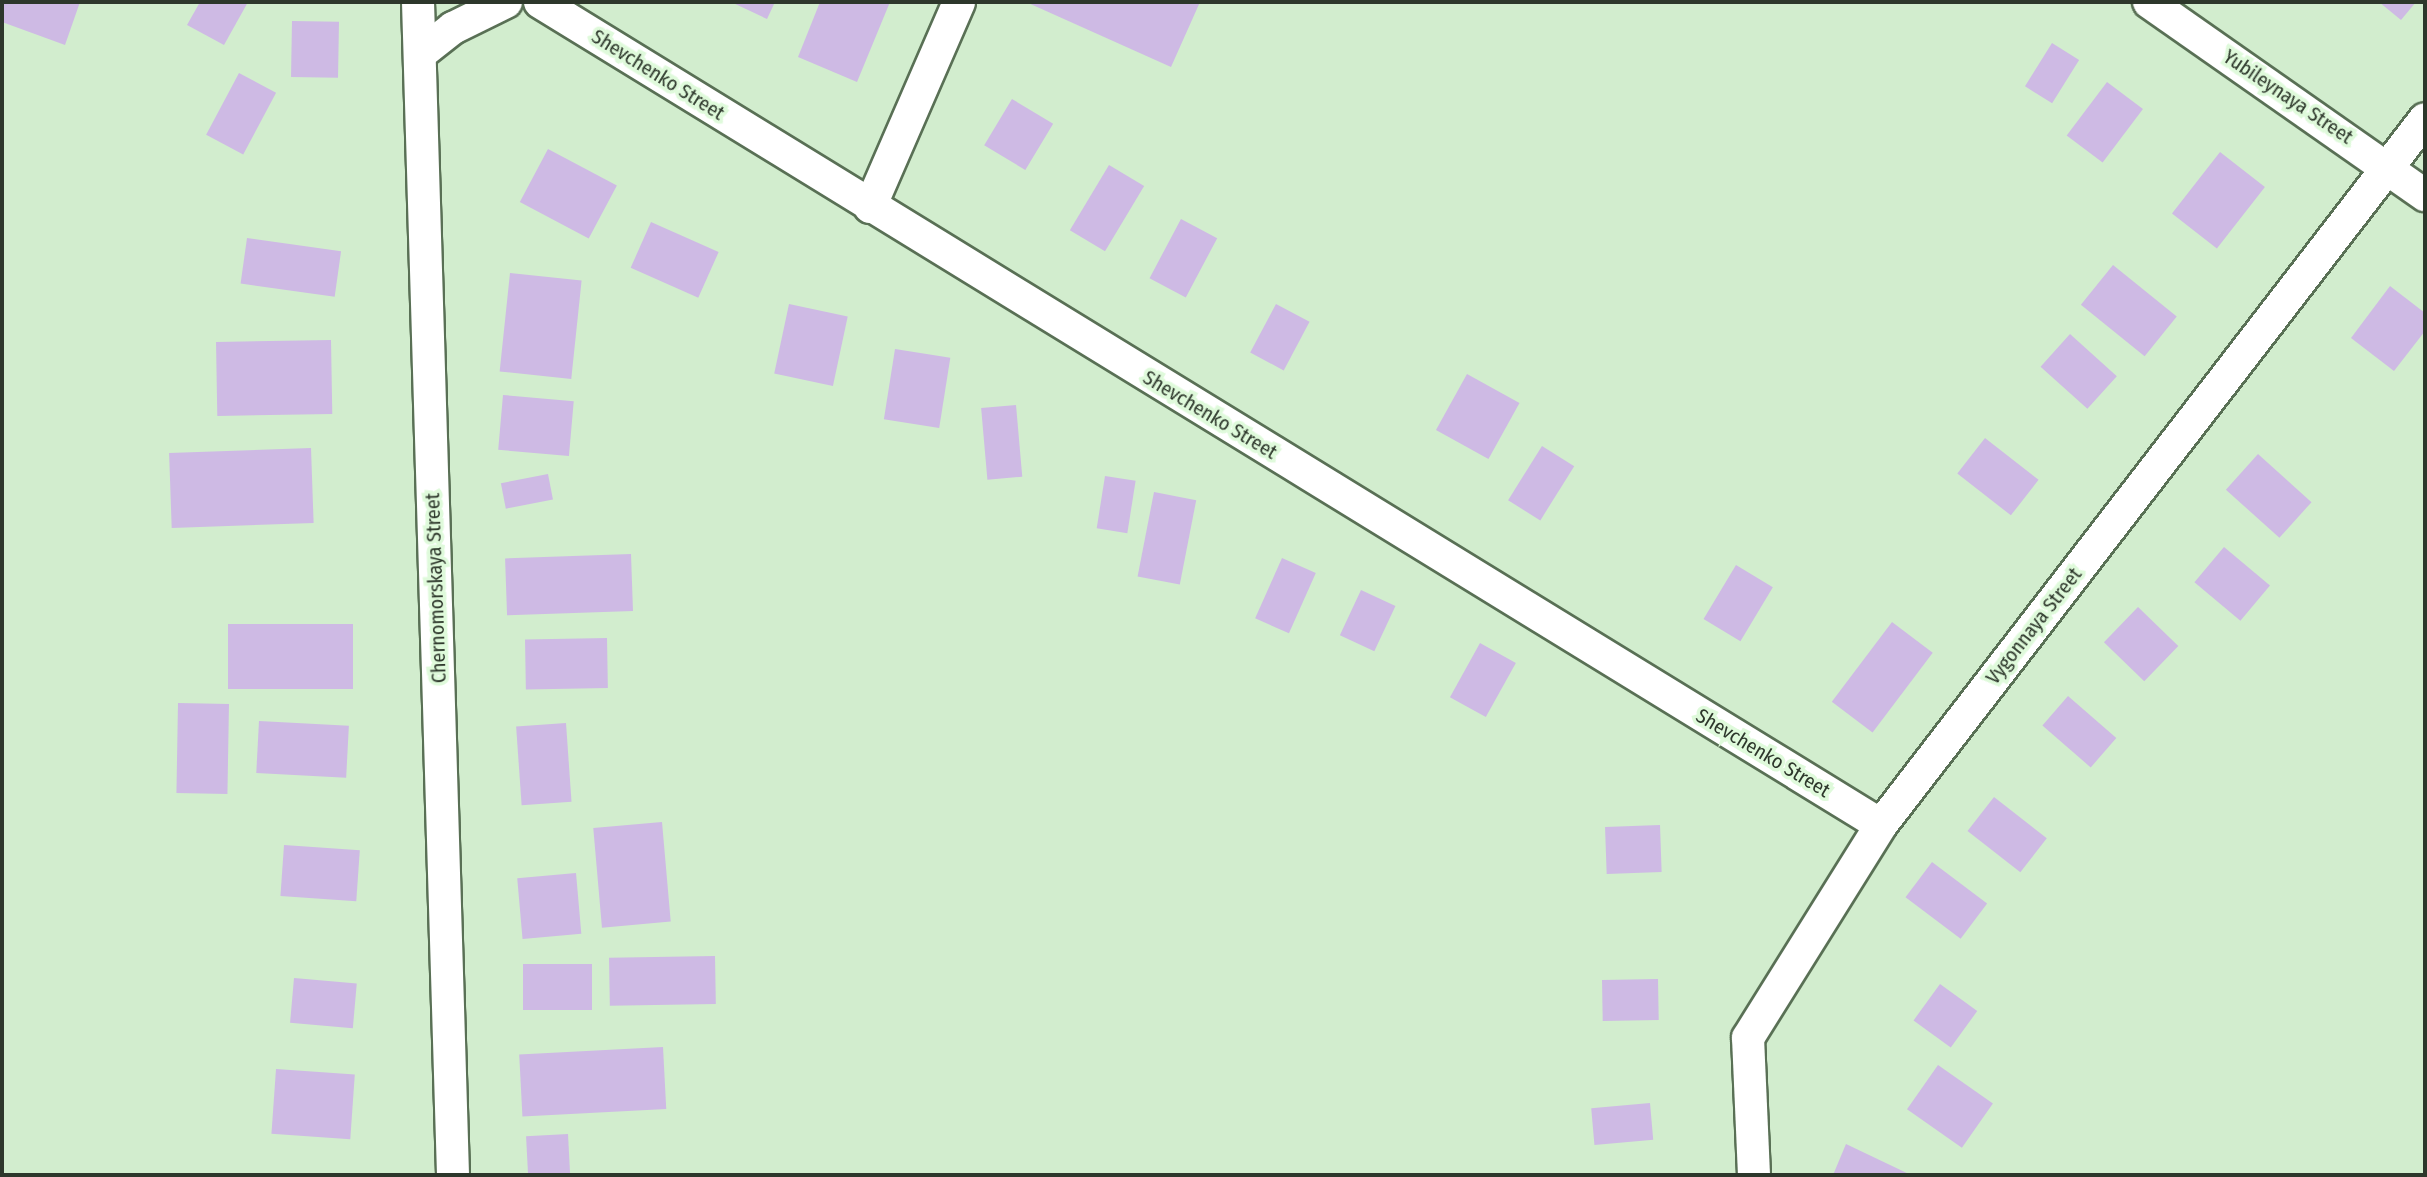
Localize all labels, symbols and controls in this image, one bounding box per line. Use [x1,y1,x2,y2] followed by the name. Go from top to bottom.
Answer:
[587,25,729,125] street label: Shevchenko Street
[2219,45,2357,149] street label: Yubileynaya Street
[1139,366,1281,464] street label: Shevchenko Street
[421,492,451,684] street label: Chernomorskaya Street
[1981,563,2087,689] street label: Vygonnaya Street
[1692,704,1834,802] street label: Shevchenko Street

